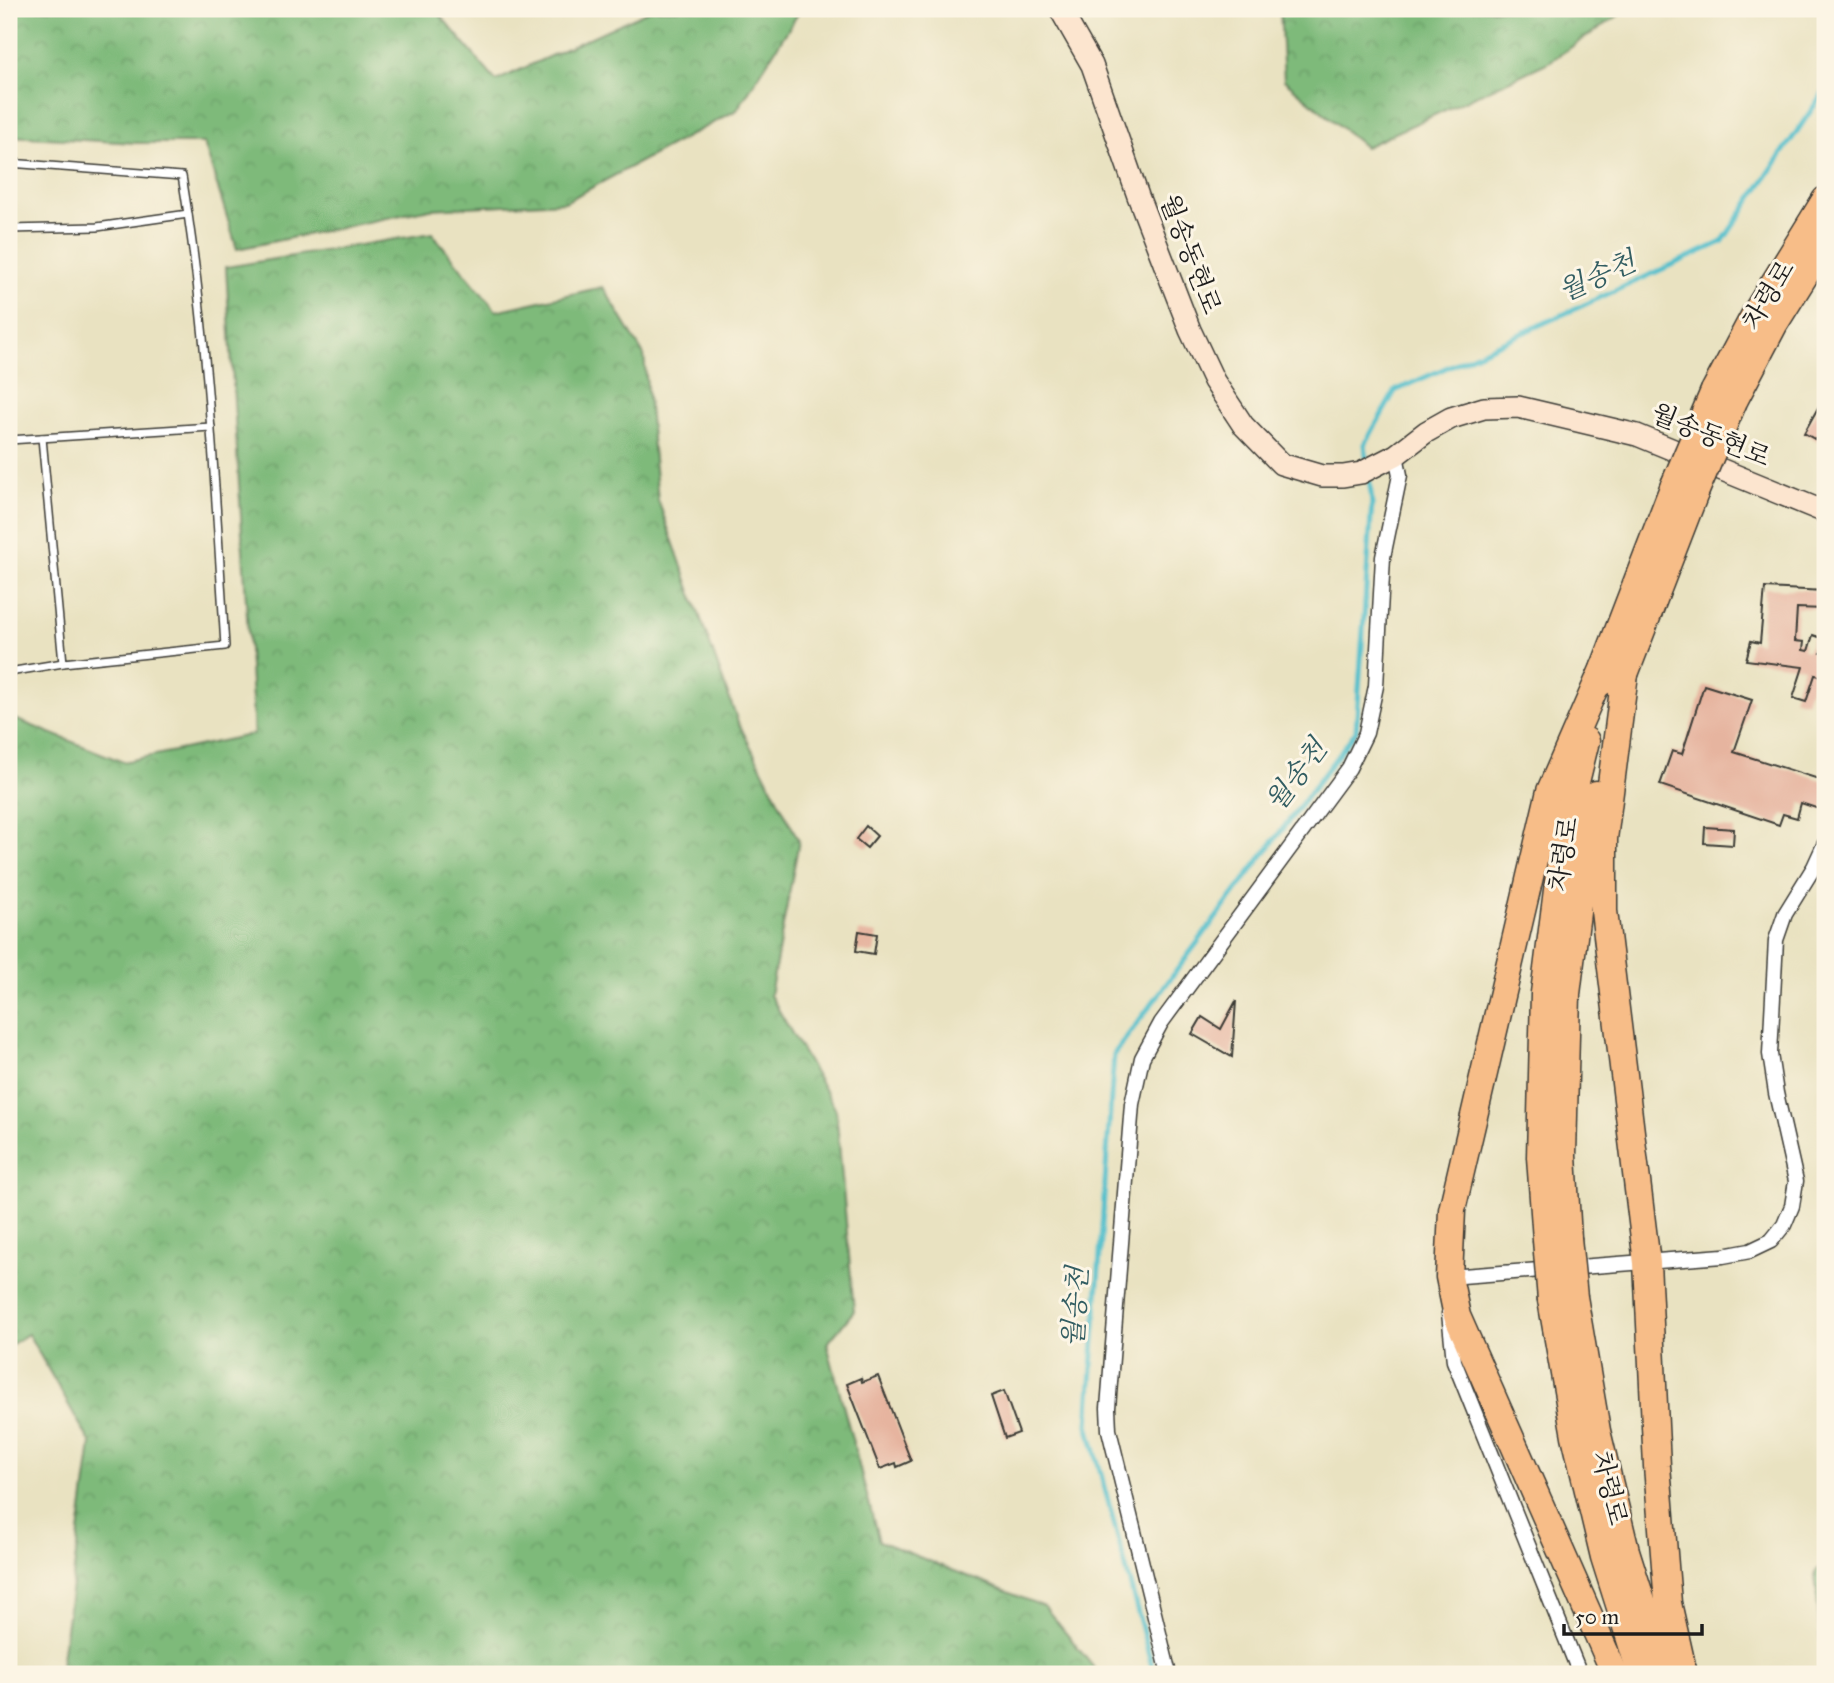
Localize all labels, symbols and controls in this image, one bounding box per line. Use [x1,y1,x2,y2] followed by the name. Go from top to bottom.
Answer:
[1154,190,1228,318] street label: 월송동현로
[1553,243,1643,308] water label: 월송천
[1735,254,1801,336] street label: 차령로
[1647,397,1775,473] street label: 월송동현로
[1258,731,1336,818] water label: 월송천
[1541,814,1585,894] street label: 차령로
[1055,1263,1095,1349] water label: 월송천
[1585,1448,1635,1528] street label: 차령로
[1564,1592,1703,1636] scale bar
[1575,1604,1620,1630] text: 50 m

